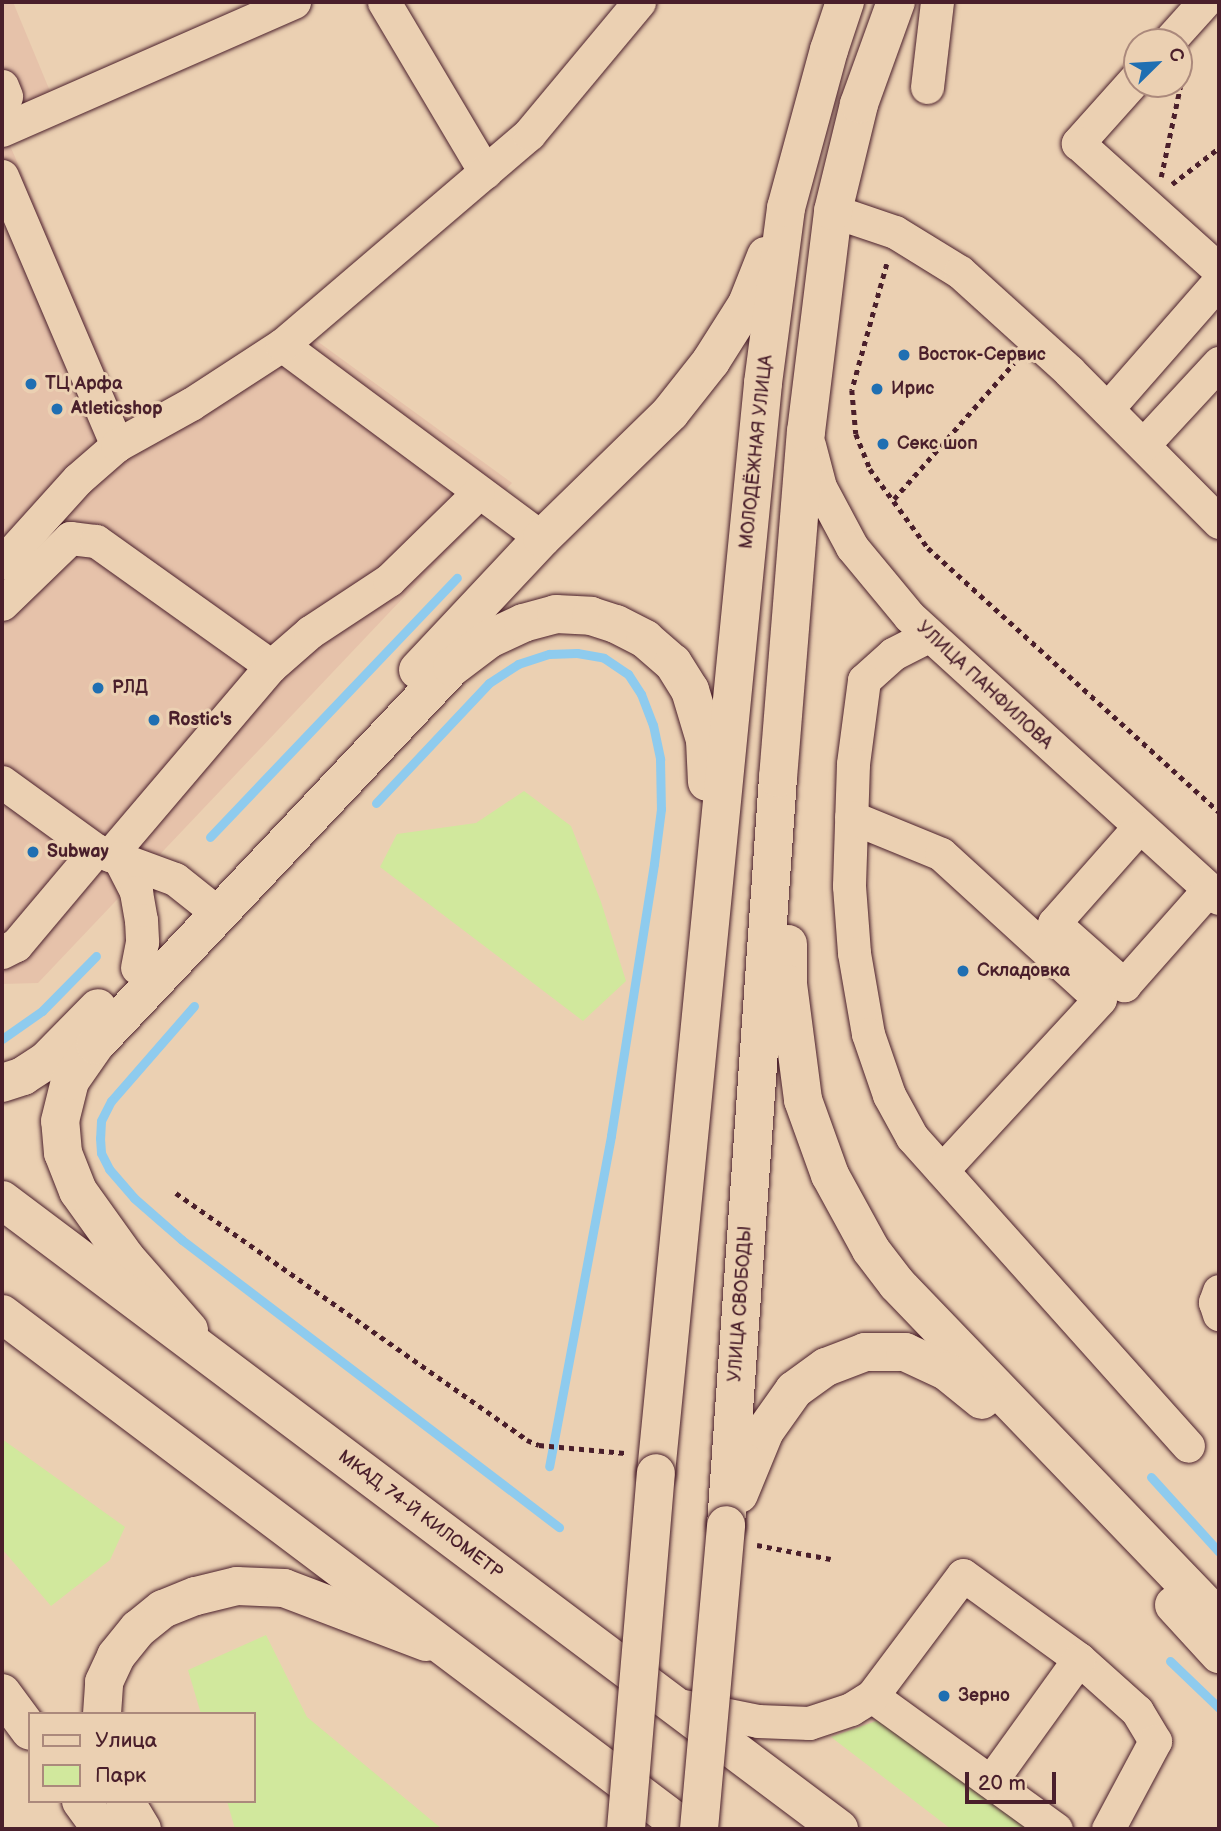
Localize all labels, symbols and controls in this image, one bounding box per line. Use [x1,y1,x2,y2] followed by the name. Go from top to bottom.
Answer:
[1123,28,1193,98] north arrow
[1163,44,1189,66] text: С
[918,344,1046,366] place label: Восток-Сервис
[896,347,912,363] marker: Восток-Сервис
[736,354,778,550] street label: МОЛОДЁЖНАЯ УЛИЦА
[45,373,122,395] place label: ТЦ Арфа
[23,376,39,392] marker: ТЦ Арфа
[891,378,934,400] place label: Ирис
[869,381,885,397] marker: Ирис
[71,398,163,420] place label: Atleticshop
[49,401,65,417] marker: Atleticshop
[897,433,978,455] place label: Секс шоп
[875,436,891,452] marker: Секс шоп
[912,617,1056,755] street label: УЛИЦА ПАНФИЛОВА
[112,677,148,699] place label: РЛД
[90,680,106,696] marker: РЛД
[168,709,232,731] place label: Rostic's
[146,712,162,728] marker: Rostic's
[47,841,109,863] place label: Subway
[25,844,41,860] marker: Subway
[977,960,1070,982] place label: Складовка
[955,963,971,979] marker: Складовка
[725,1225,757,1383] street label: УЛИЦА СВОБОДЫ
[333,1446,507,1584] street label: МКАД, 74-Й КИЛОМЕТР
[958,1685,1010,1707] place label: Зерно
[936,1688,952,1704] marker: Зерно
[28,1712,256,1803] legend
[95,1728,157,1753] text: Улица
[969,1758,1060,1802] scale bar
[95,1763,146,1788] text: Парк
[978,1771,1026,1796] text: 20 m

